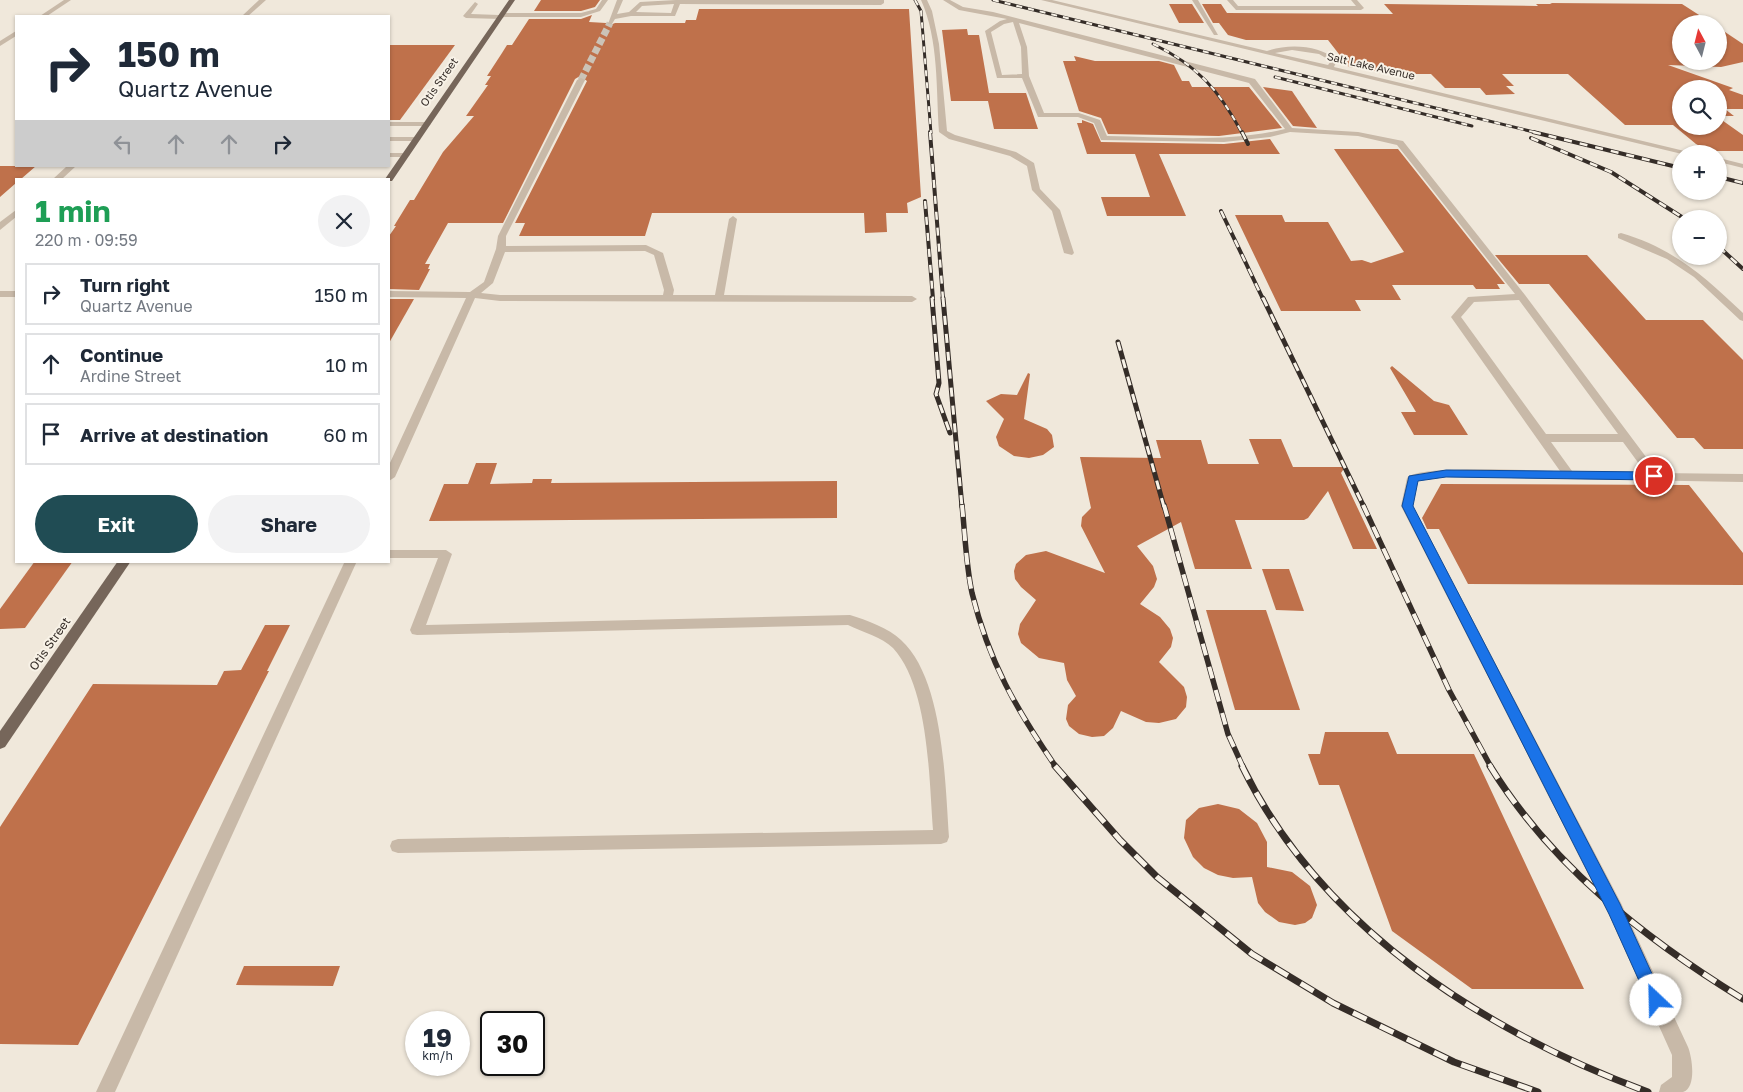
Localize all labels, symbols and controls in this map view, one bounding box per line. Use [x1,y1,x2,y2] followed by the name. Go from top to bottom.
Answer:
[1672,15,1728,70] north arrow
[1672,15,1727,265] map controls
[118,33,220,75] text: 150 m
[35,35,100,100] icon: right
[1326,49,1417,82] street label: Salt Lake Avenue
[417,55,460,109] street label: Otis Street
[118,75,273,102] text: Quartz Avenue
[1672,80,1727,135] button: search
[109,130,137,158] icon: left
[162,130,190,158] icon: ahead
[215,130,243,158] icon: ahead
[268,130,296,158] icon: right
[1672,145,1727,200] button: +
[35,193,111,229] text: 1 min
[318,195,370,247] button: close
[1672,210,1727,265] button: −
[35,230,138,250] text: 220 m · 09:59
[80,273,170,296] text: Turn right
[37,280,65,308] icon: right
[314,283,368,306] text: 150 m
[80,296,192,316] text: Quartz Avenue
[80,343,163,366] text: Continue
[37,350,65,378] icon: ahead
[325,353,368,376] text: 10 m
[80,366,181,386] text: Ardine Street
[37,420,65,448] icon: arrive
[80,423,268,446] text: Arrive at destination
[323,423,368,446] text: 60 m
[1633,455,1675,497] pin
[1640,462,1668,490] icon: arrive
[35,495,198,553] button: Exit
[208,495,370,553] button: Share
[26,614,74,673] street label: Otis Street
[1629,973,1681,1025] position arrow
[480,1011,545,1076] speed limit sign: 30
[423,1022,452,1053] text: 19
[422,1048,453,1063] text: km/h

